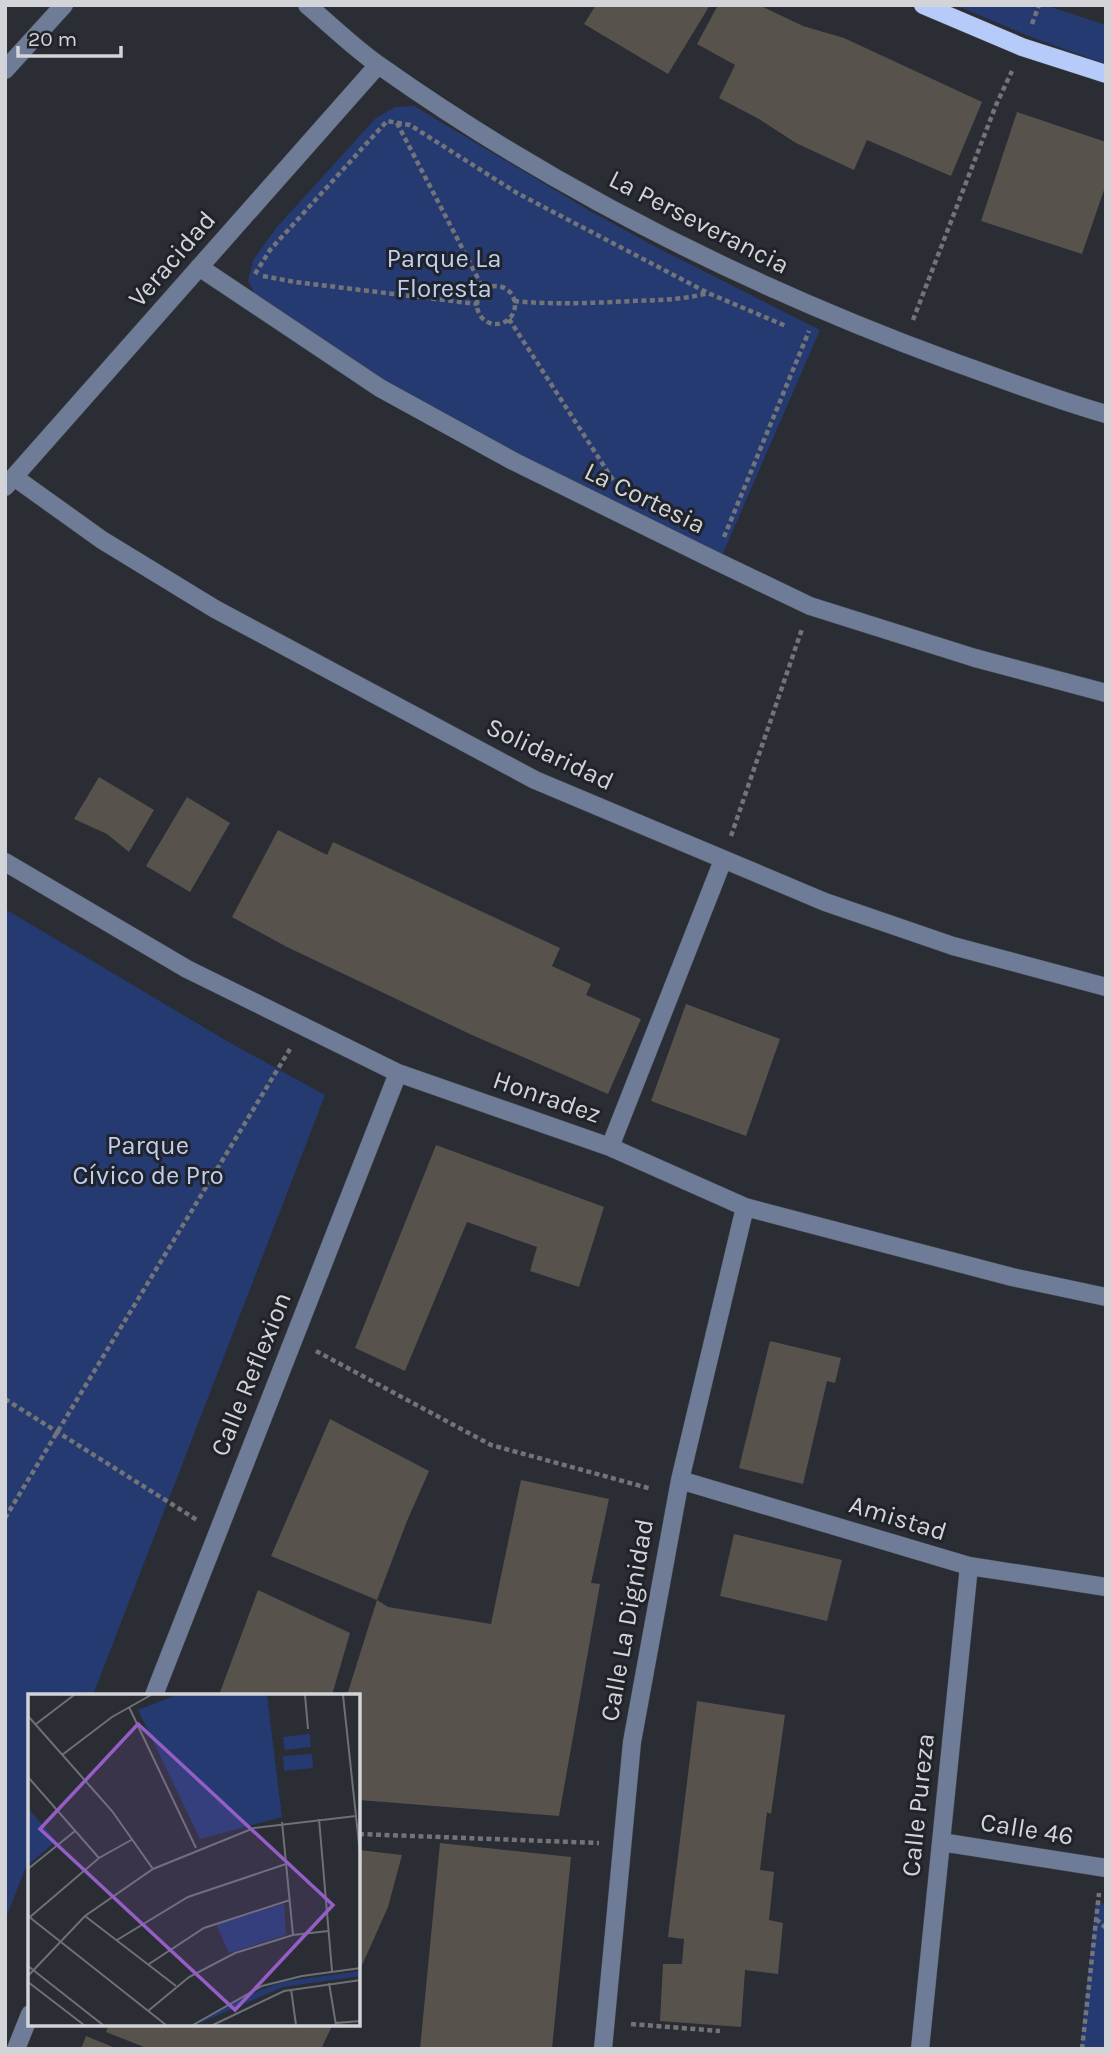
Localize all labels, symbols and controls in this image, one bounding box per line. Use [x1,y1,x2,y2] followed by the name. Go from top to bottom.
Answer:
[18,14,121,58] scale bar
[28,27,77,51] text: 20 m
[604,163,794,281] street label: La Perseverancia
[122,205,222,313] street label: Veracidad
[386,243,502,304] park label: Parque La Floresta
[579,455,711,541] street label: La Cortesia
[481,711,619,797] street label: Solidaridad
[489,1064,605,1130] street label: Honradez
[72,1130,224,1191] park label: Parque Cívico de Pro
[204,1287,298,1461] street label: Calle Reflexion
[846,1489,950,1547] street label: Amistad
[594,1516,660,1724] street label: Calle La Dignidad
[28,1694,360,2026] inset map
[895,1732,941,1878] street label: Calle Pureza
[978,1806,1076,1852] street label: Calle 46

